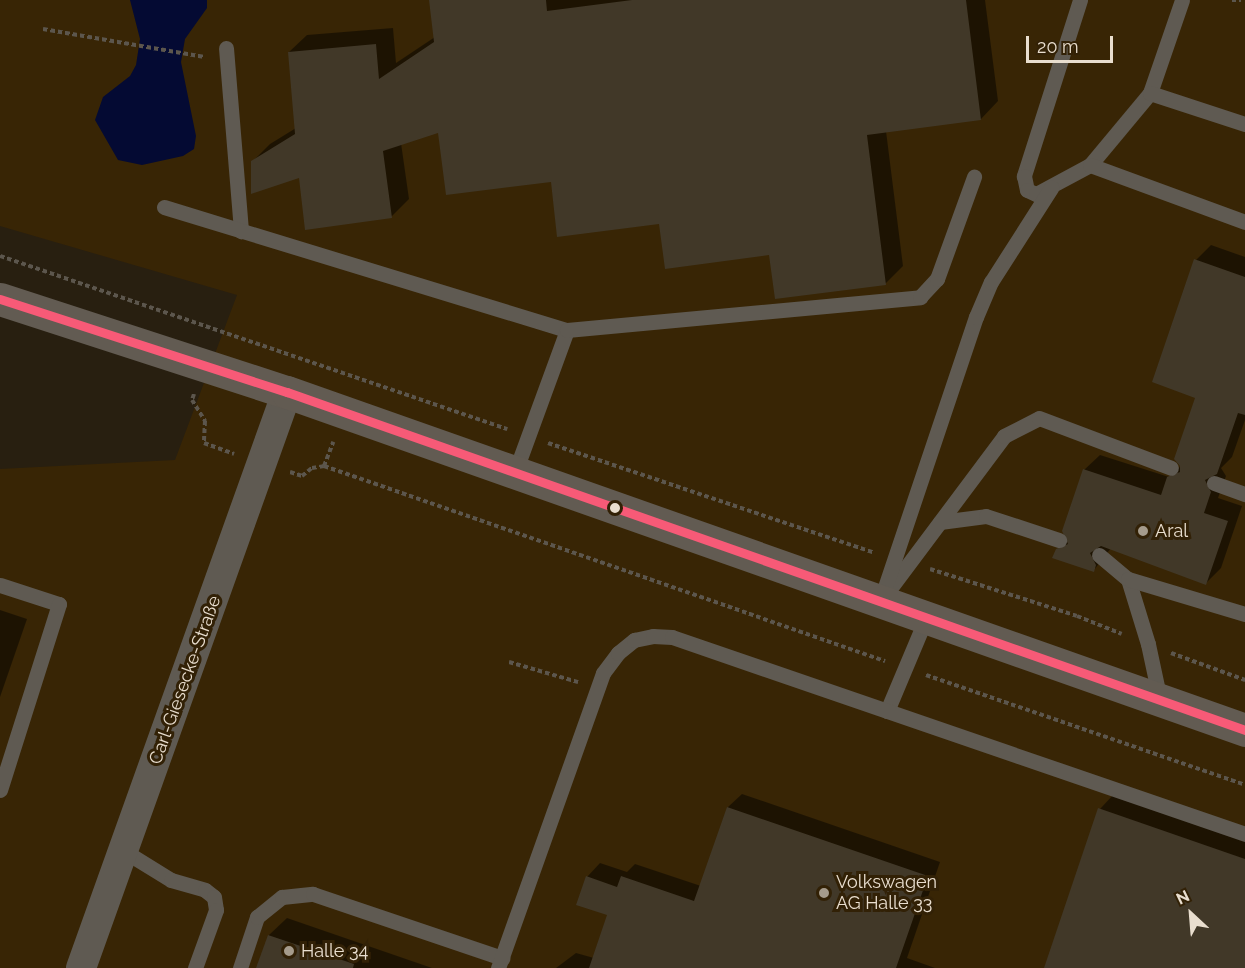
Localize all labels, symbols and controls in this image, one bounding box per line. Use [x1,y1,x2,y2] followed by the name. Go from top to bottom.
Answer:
[1029,24,1116,62] scale bar
[1037,36,1079,57] text: 20 m
[609,502,621,514] unlabelled marker
[1155,520,1188,542] place label: Aral
[1136,524,1150,538] marker: Aral
[144,593,226,767] street label: Carl-Giesecke-Straße
[836,872,937,914] place label: Volkswagen AG Halle 33
[1161,884,1221,944] north arrow
[817,886,831,900] marker: Volkswagen AG Halle 33
[1173,886,1193,909] text: N
[301,940,368,962] place label: Halle 34
[282,944,296,958] marker: Halle 34

